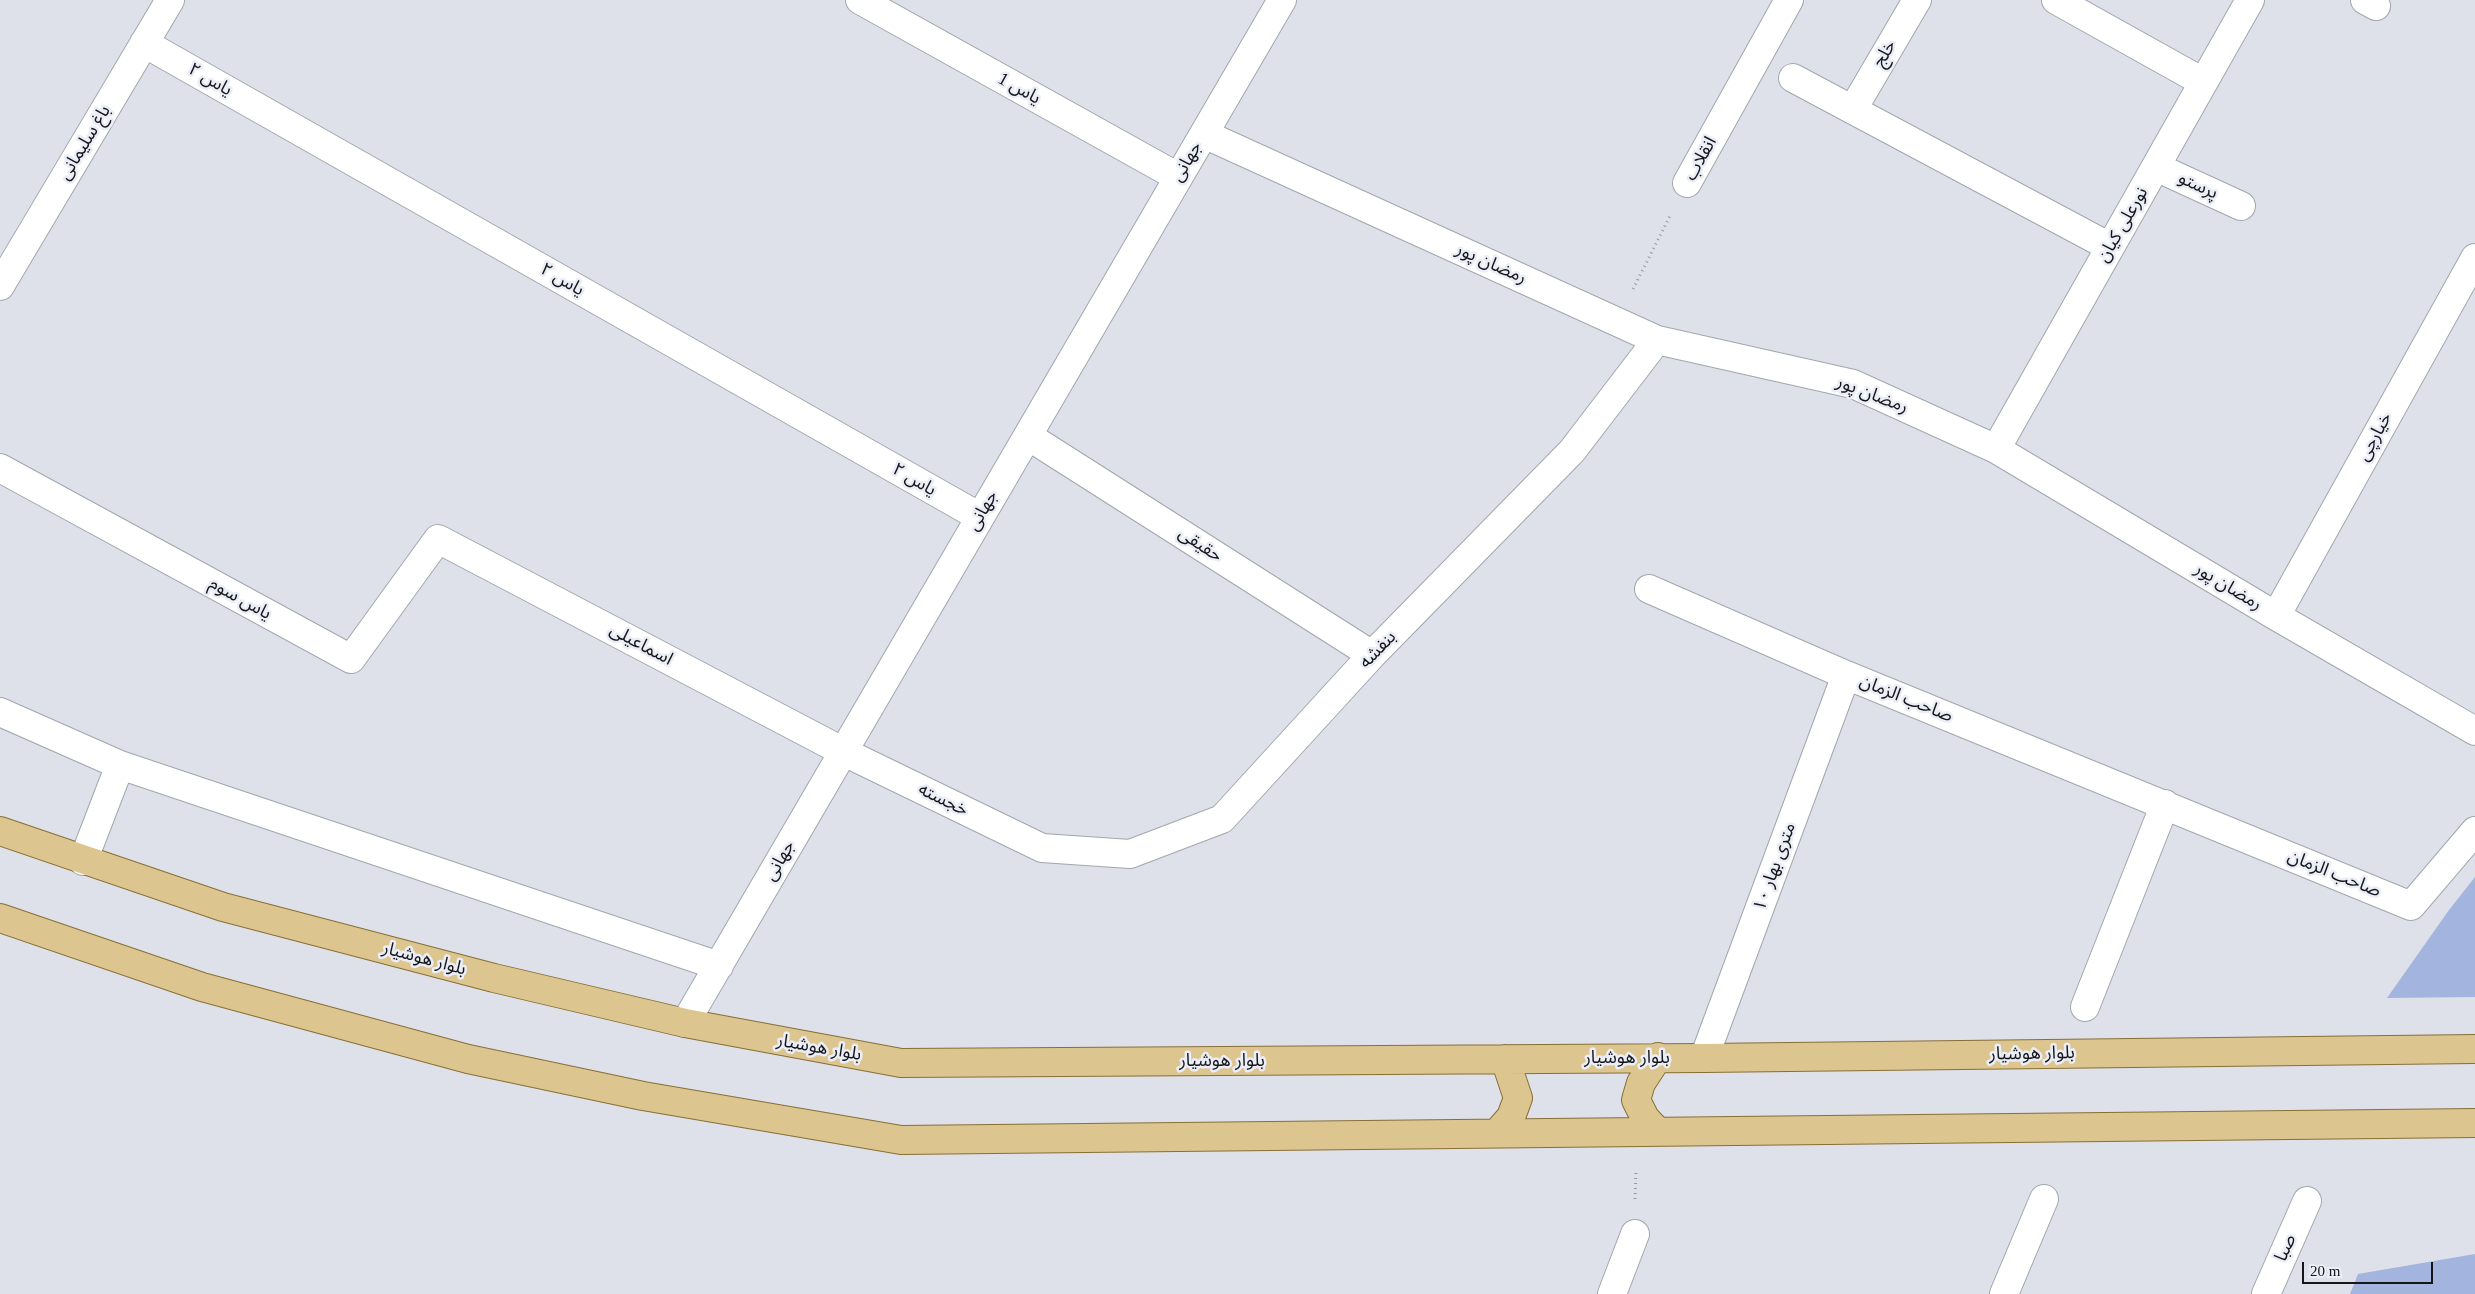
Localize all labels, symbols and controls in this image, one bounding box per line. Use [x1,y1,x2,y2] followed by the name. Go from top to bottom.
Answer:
[1869,37,1901,71] street label: خلج
[184,59,236,101] street label: یاس ۲
[994,68,1044,110] street label: یاس 1
[54,102,116,184] street label: باغ سلیمانی
[1680,133,1722,185] street label: انقلاب
[1167,138,1207,186] street label: جهانی
[2175,167,2221,205] street label: پرستو
[2093,183,2153,267] street label: نورعلی کیان
[1452,239,1530,289] street label: رمضان پور
[536,259,588,301] street label: یاس ۲
[1833,371,1911,419] street label: رمضان پور
[2353,409,2397,465] street label: خیارچی
[888,459,940,501] street label: یاس ۲
[963,487,1003,535] street label: جهانی
[1174,523,1226,567] street label: حقیقی
[2190,558,2266,616] street label: رمضان پور
[205,573,275,625] street label: یاس سوم
[606,619,676,671] street label: اسماعیلی
[1355,627,1401,673] street label: بنفشه
[1856,671,1956,727] street label: صاحب الزمان
[915,779,971,821] street label: خجسته
[1749,820,1801,914] street label: ۱۰ متری بهار
[760,837,800,885] street label: جهانی
[2284,846,2384,902] street label: صاحب الزمان
[380,937,468,981] street label: بلوار هوشیار
[775,1030,863,1066] street label: بلوار هوشیار
[1989,1042,2075,1066] street label: بلوار هوشیار
[1584,1047,1670,1069] street label: بلوار هوشیار
[1179,1050,1265,1072] street label: بلوار هوشیار
[2271,1231,2301,1265] street label: صبا
[2305,1252,2436,1284] scale bar
[2310,1263,2340,1279] text: 20 m

